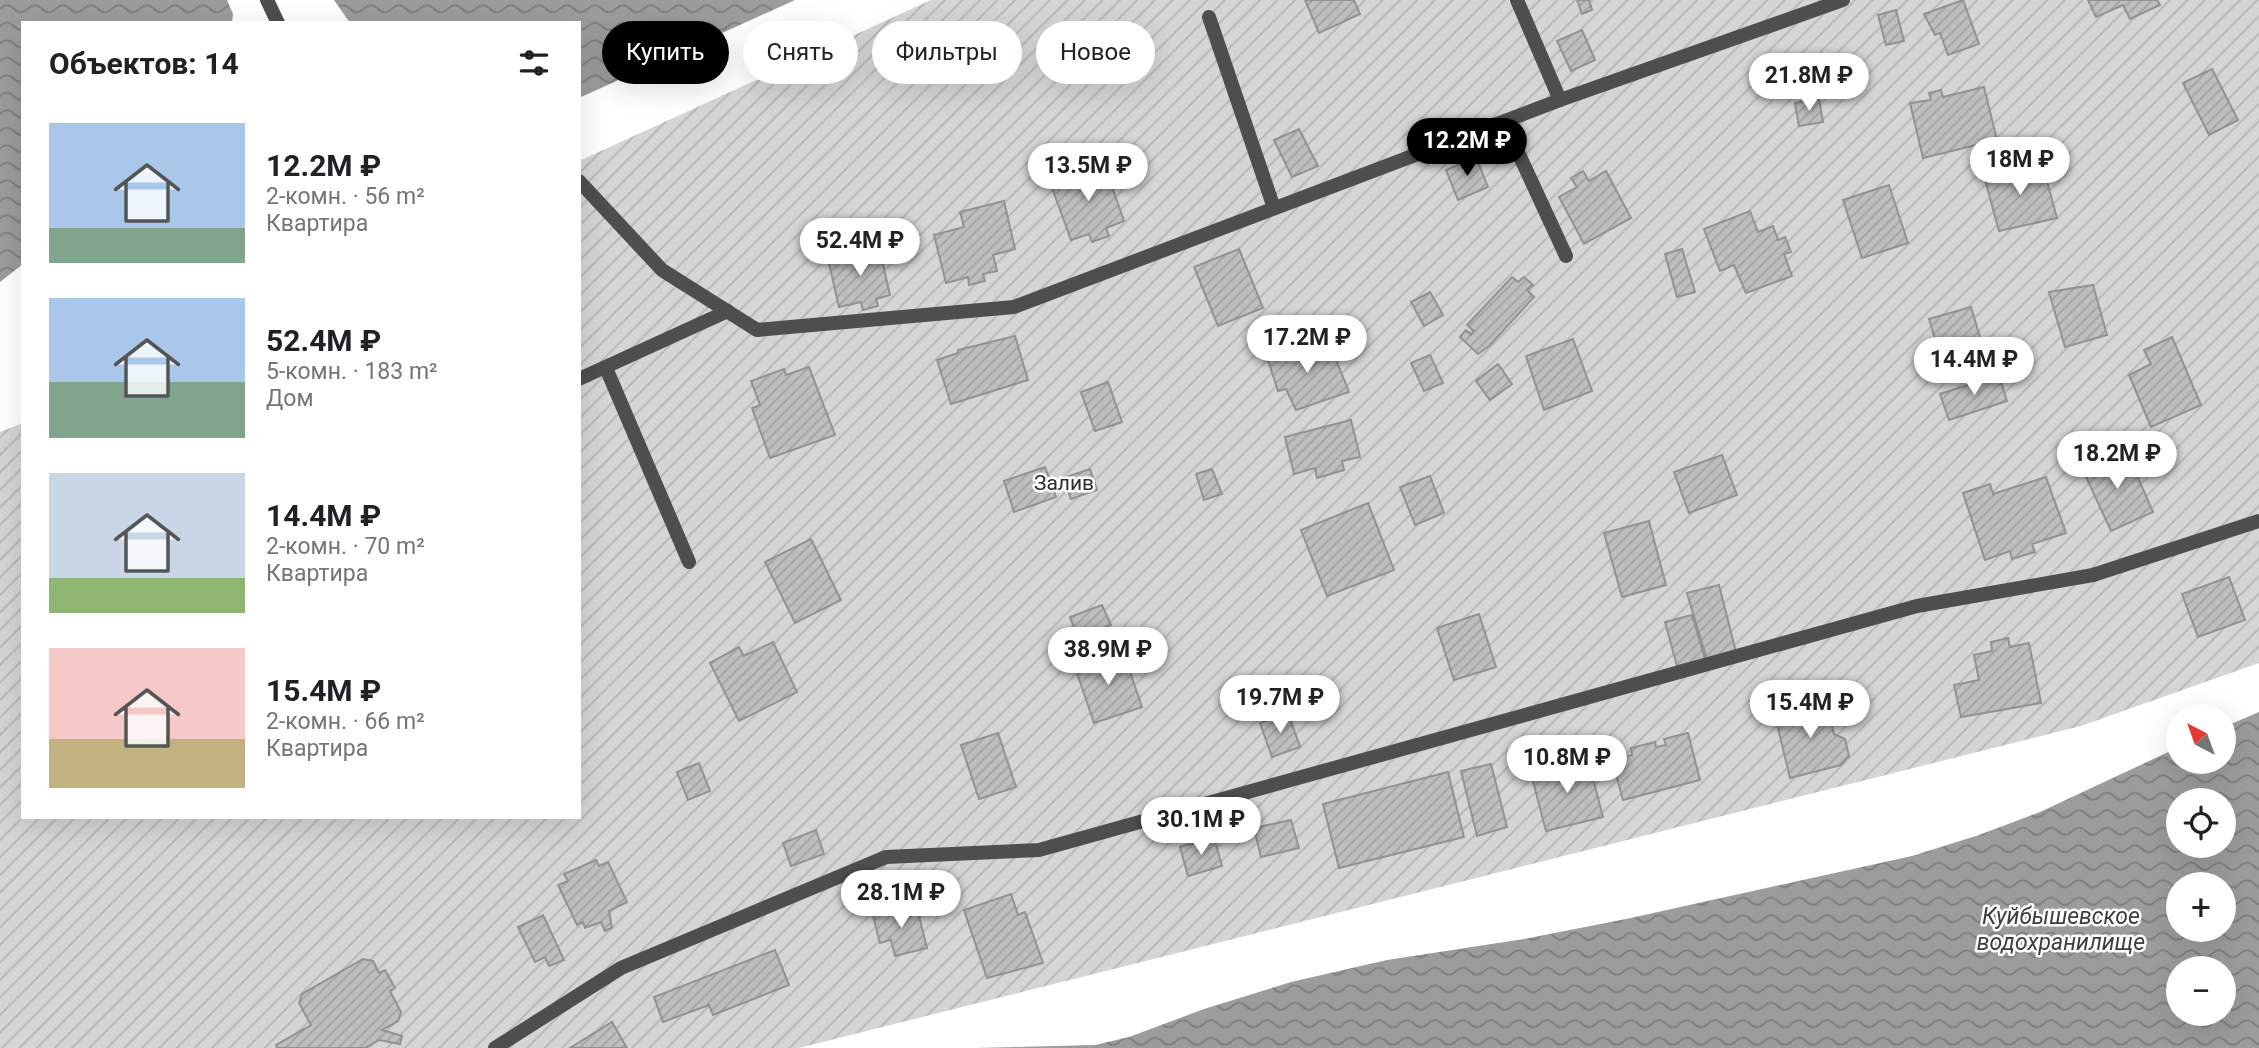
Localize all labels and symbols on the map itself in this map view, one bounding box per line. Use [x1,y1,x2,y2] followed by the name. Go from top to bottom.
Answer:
[1744,54,1874,113] pin: 21.8M ₽
[1402,118,1532,178] pin: 12.2M ₽
[1971,138,2069,197] pin: 18M ₽
[1023,144,1153,203] pin: 13.5M ₽
[795,218,925,278] pin: 52.4M ₽
[1242,316,1372,375] pin: 17.2M ₽
[1909,338,2039,397] pin: 14.4M ₽
[2052,432,2182,491] pin: 18.2M ₽
[1034,471,1094,495] park label: Залив
[1043,628,1173,687] pin: 38.9M ₽
[1215,676,1345,735] pin: 19.7M ₽
[1745,680,1875,740] pin: 15.4M ₽
[2166,704,2236,774] north arrow
[1502,736,1632,795] pin: 10.8M ₽
[1136,798,1266,857] pin: 30.1M ₽
[836,870,966,930] pin: 28.1M ₽
[1977,903,2145,956] water label: Куйбышевское водохранилище

